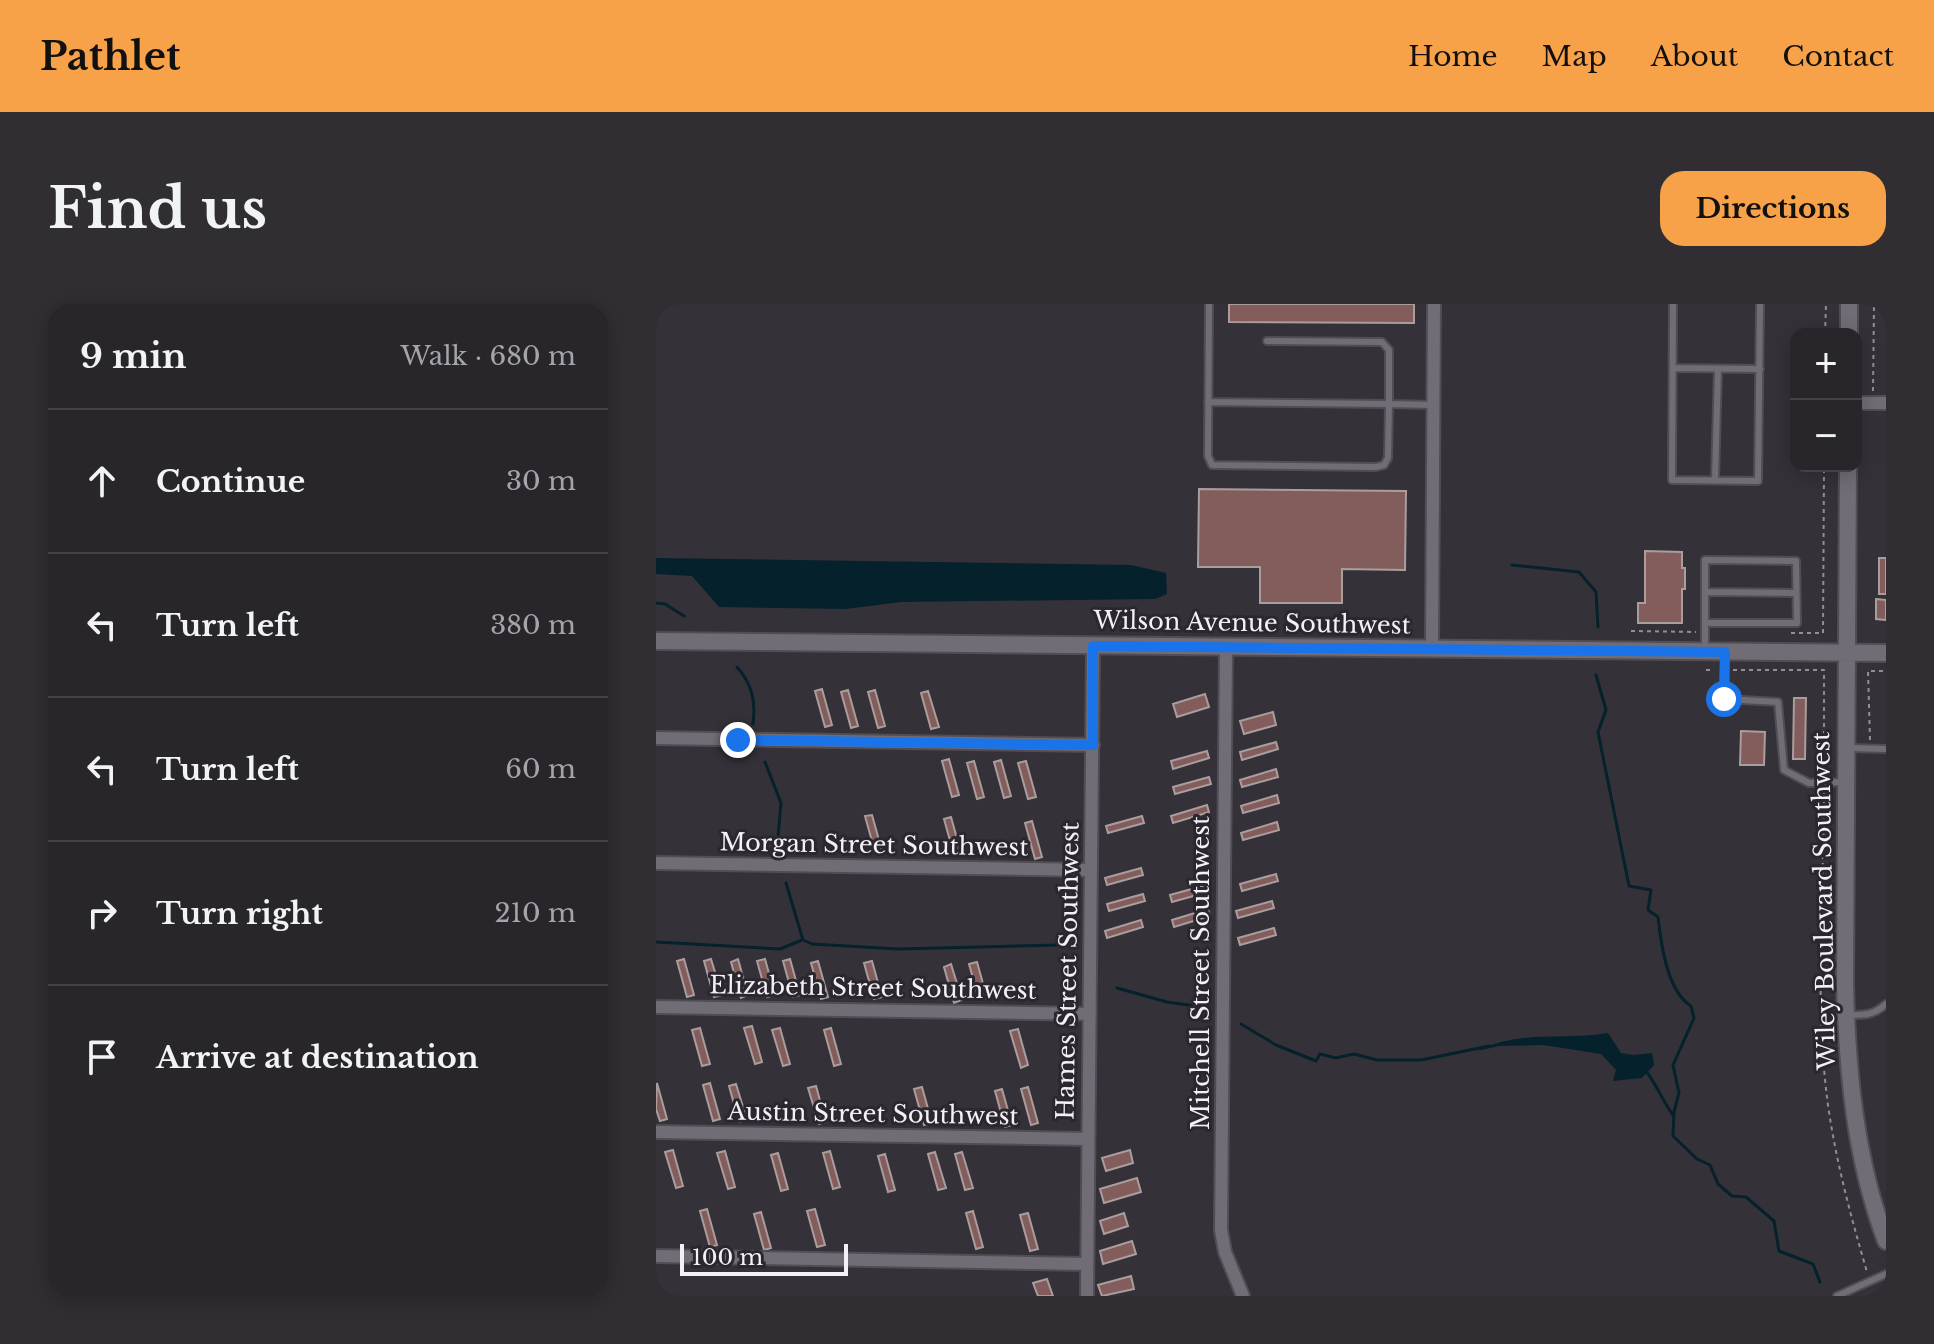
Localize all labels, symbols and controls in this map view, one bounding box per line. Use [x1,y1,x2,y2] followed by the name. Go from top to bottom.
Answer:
[40,33,181,80] text: Pathlet
[1408,39,1498,74] text: Home
[1542,39,1607,74] text: Map
[1651,39,1738,74] text: About
[1782,39,1894,74] text: Contact
[1660,171,1886,246] button: Directions
[48,174,267,243] text: Find us
[1790,328,1862,472] map controls
[1790,328,1862,400] button: +
[80,335,187,377] text: 9 min
[400,340,576,372] text: Walk · 680 m
[1790,400,1862,472] button: −
[80,459,124,503] icon: ahead
[156,463,305,500] text: Continue
[506,465,576,497] text: 30 m
[80,603,124,647] icon: left
[1092,605,1411,640] street label: Wilson Avenue Southwest
[156,607,299,644] text: Turn left
[490,609,576,641] text: 380 m
[1706,681,1742,717] route start
[720,722,756,758] route end
[1806,732,1841,1071] street label: Wiley Boulevard Southwest
[80,747,124,791] icon: left
[156,751,299,788] text: Turn left
[505,753,576,785] text: 60 m
[1186,816,1215,1130] street label: Mitchell Street Southwest
[1050,822,1085,1120] street label: Hames Street Southwest
[719,827,1029,862] street label: Morgan Street Southwest
[80,891,124,935] icon: right
[156,895,323,932] text: Turn right
[494,897,576,929] text: 210 m
[709,970,1037,1005] street label: Elizabeth Street Southwest
[80,1035,124,1079] icon: arrive
[156,1039,479,1076] text: Arrive at destination
[726,1096,1019,1131] street label: Austin Street Southwest
[680,1240,848,1276] scale bar
[692,1244,763,1271] text: 100 m

